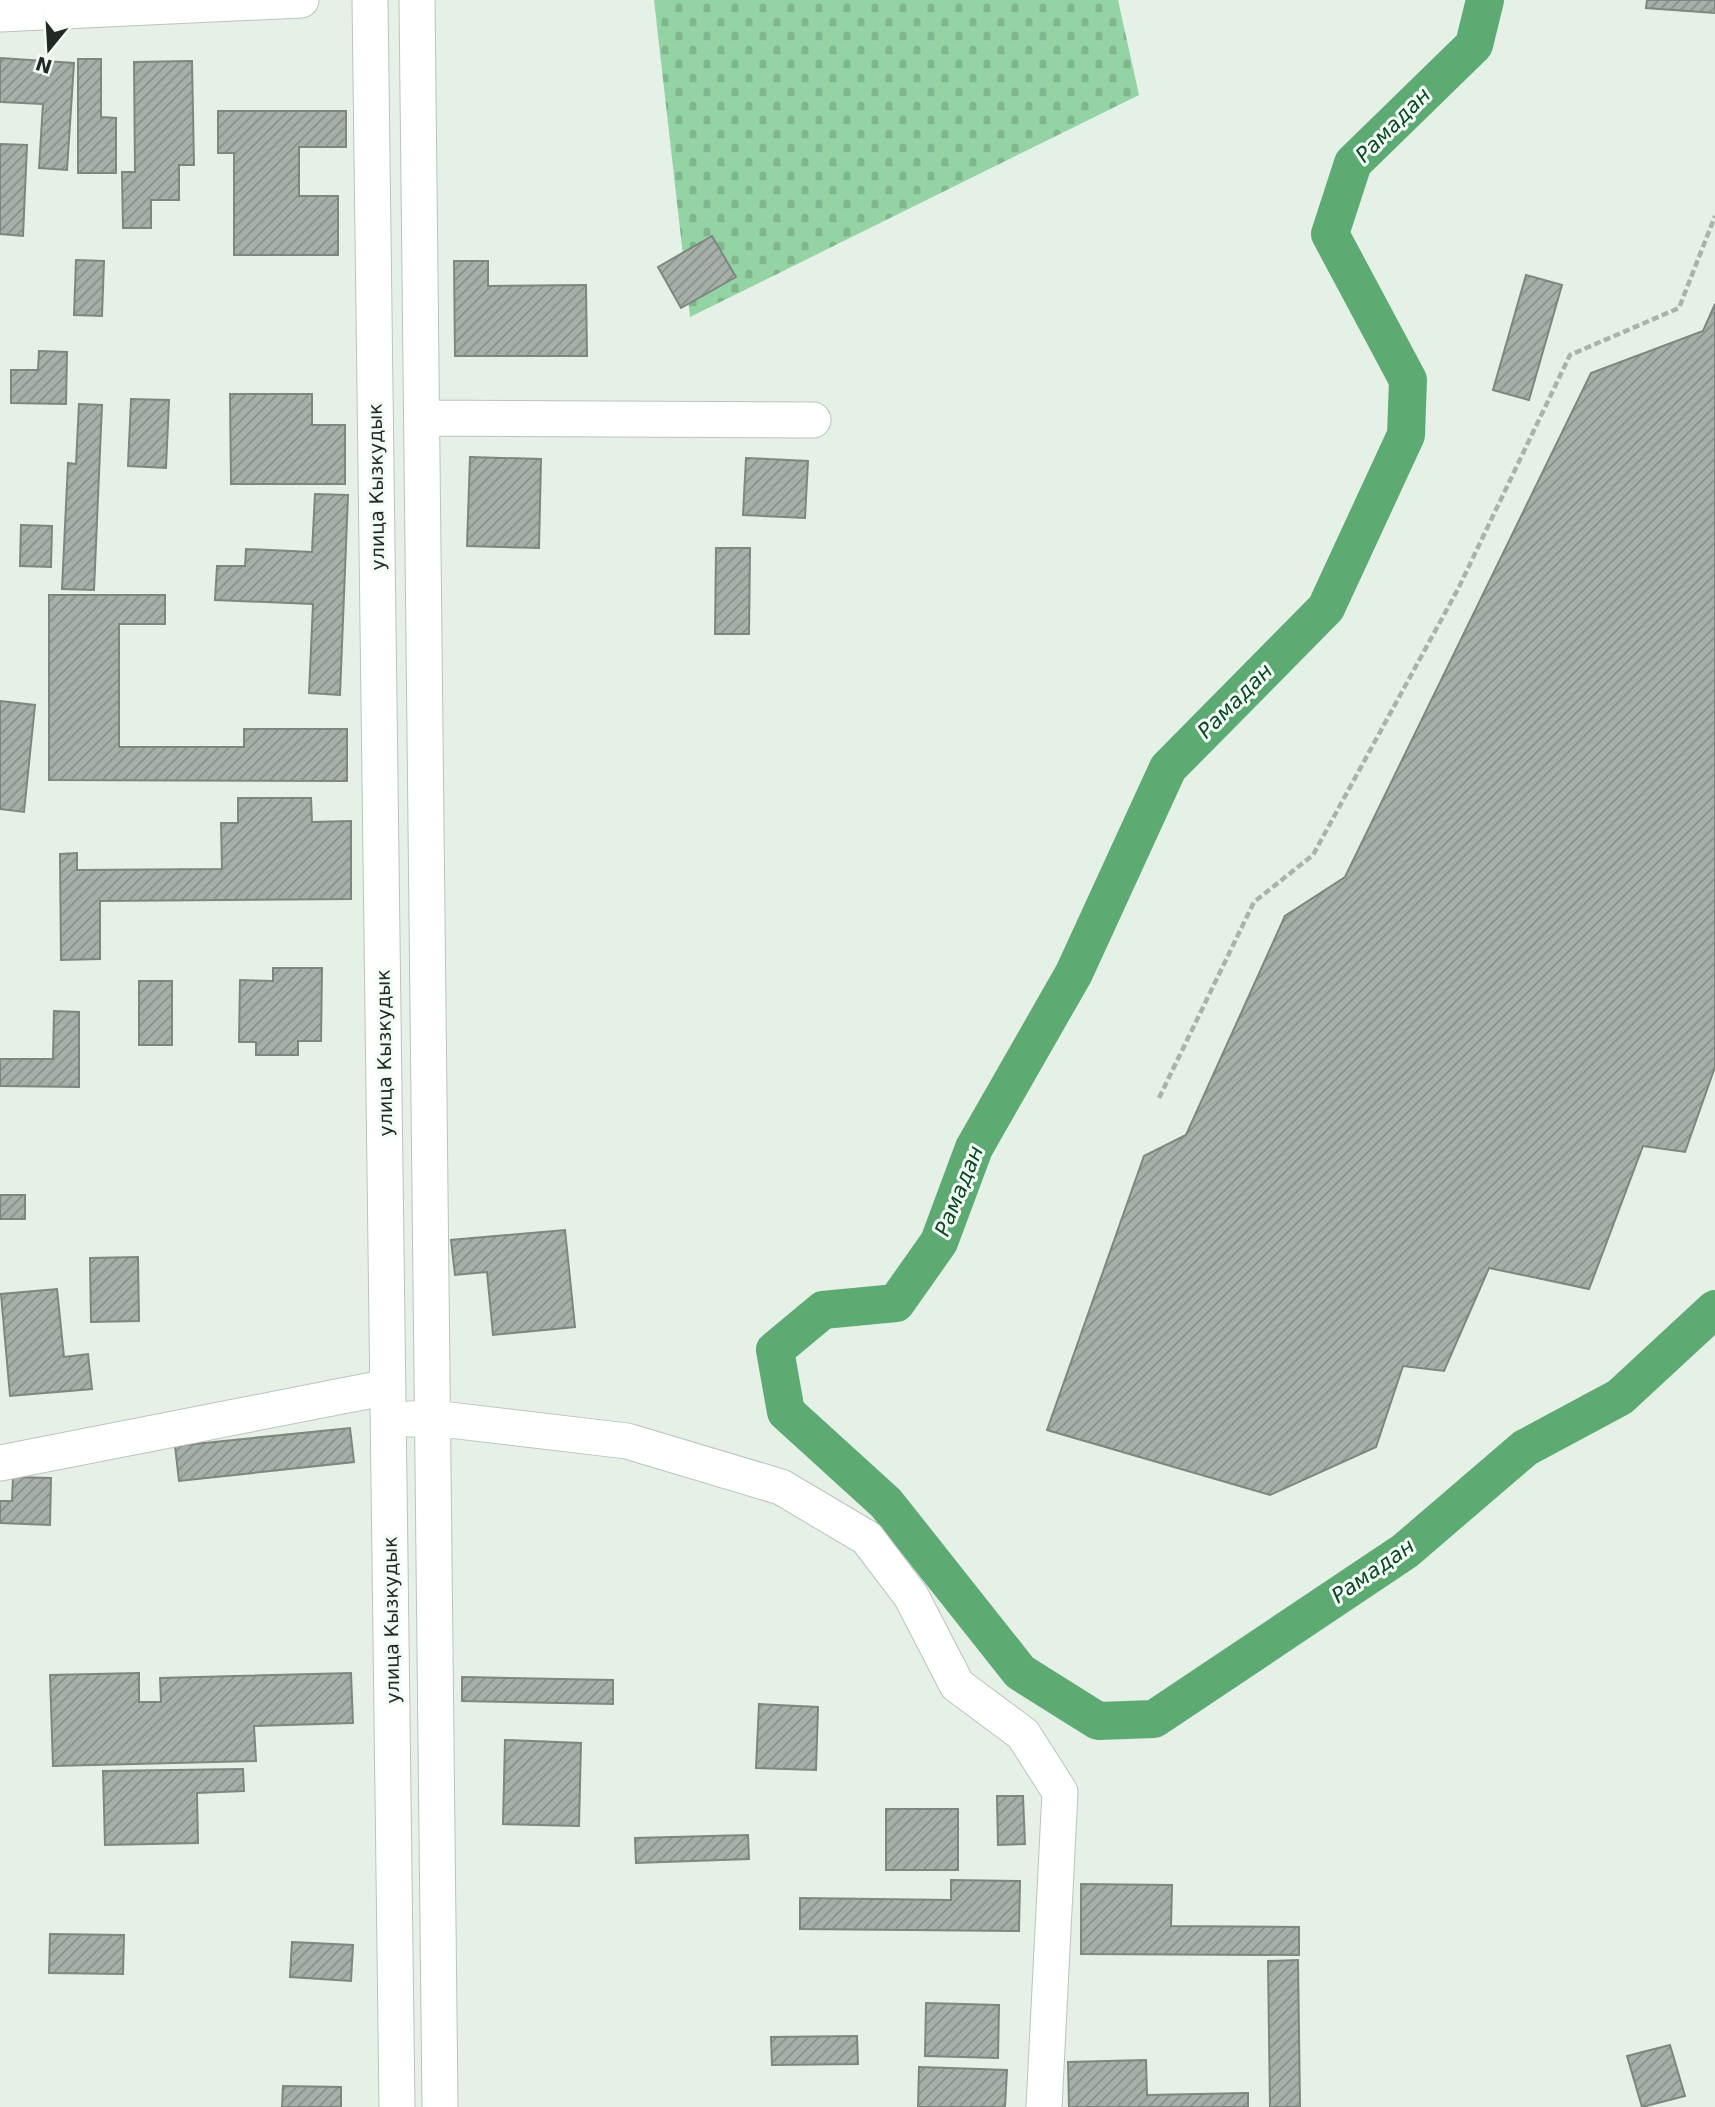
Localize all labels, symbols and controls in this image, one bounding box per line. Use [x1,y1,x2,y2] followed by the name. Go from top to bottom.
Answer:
[14,14,84,84] north arrow
[33,52,55,78] text: N
[1351,83,1435,167] water label: Рамадан
[364,403,388,571] street label: улица Кызкудык
[1193,659,1277,743] water label: Рамадан
[372,969,396,1137] street label: улица Кызкудык
[930,1142,988,1240] water label: Рамадан
[1327,1534,1419,1608] water label: Рамадан
[379,1536,403,1704] street label: улица Кызкудык

